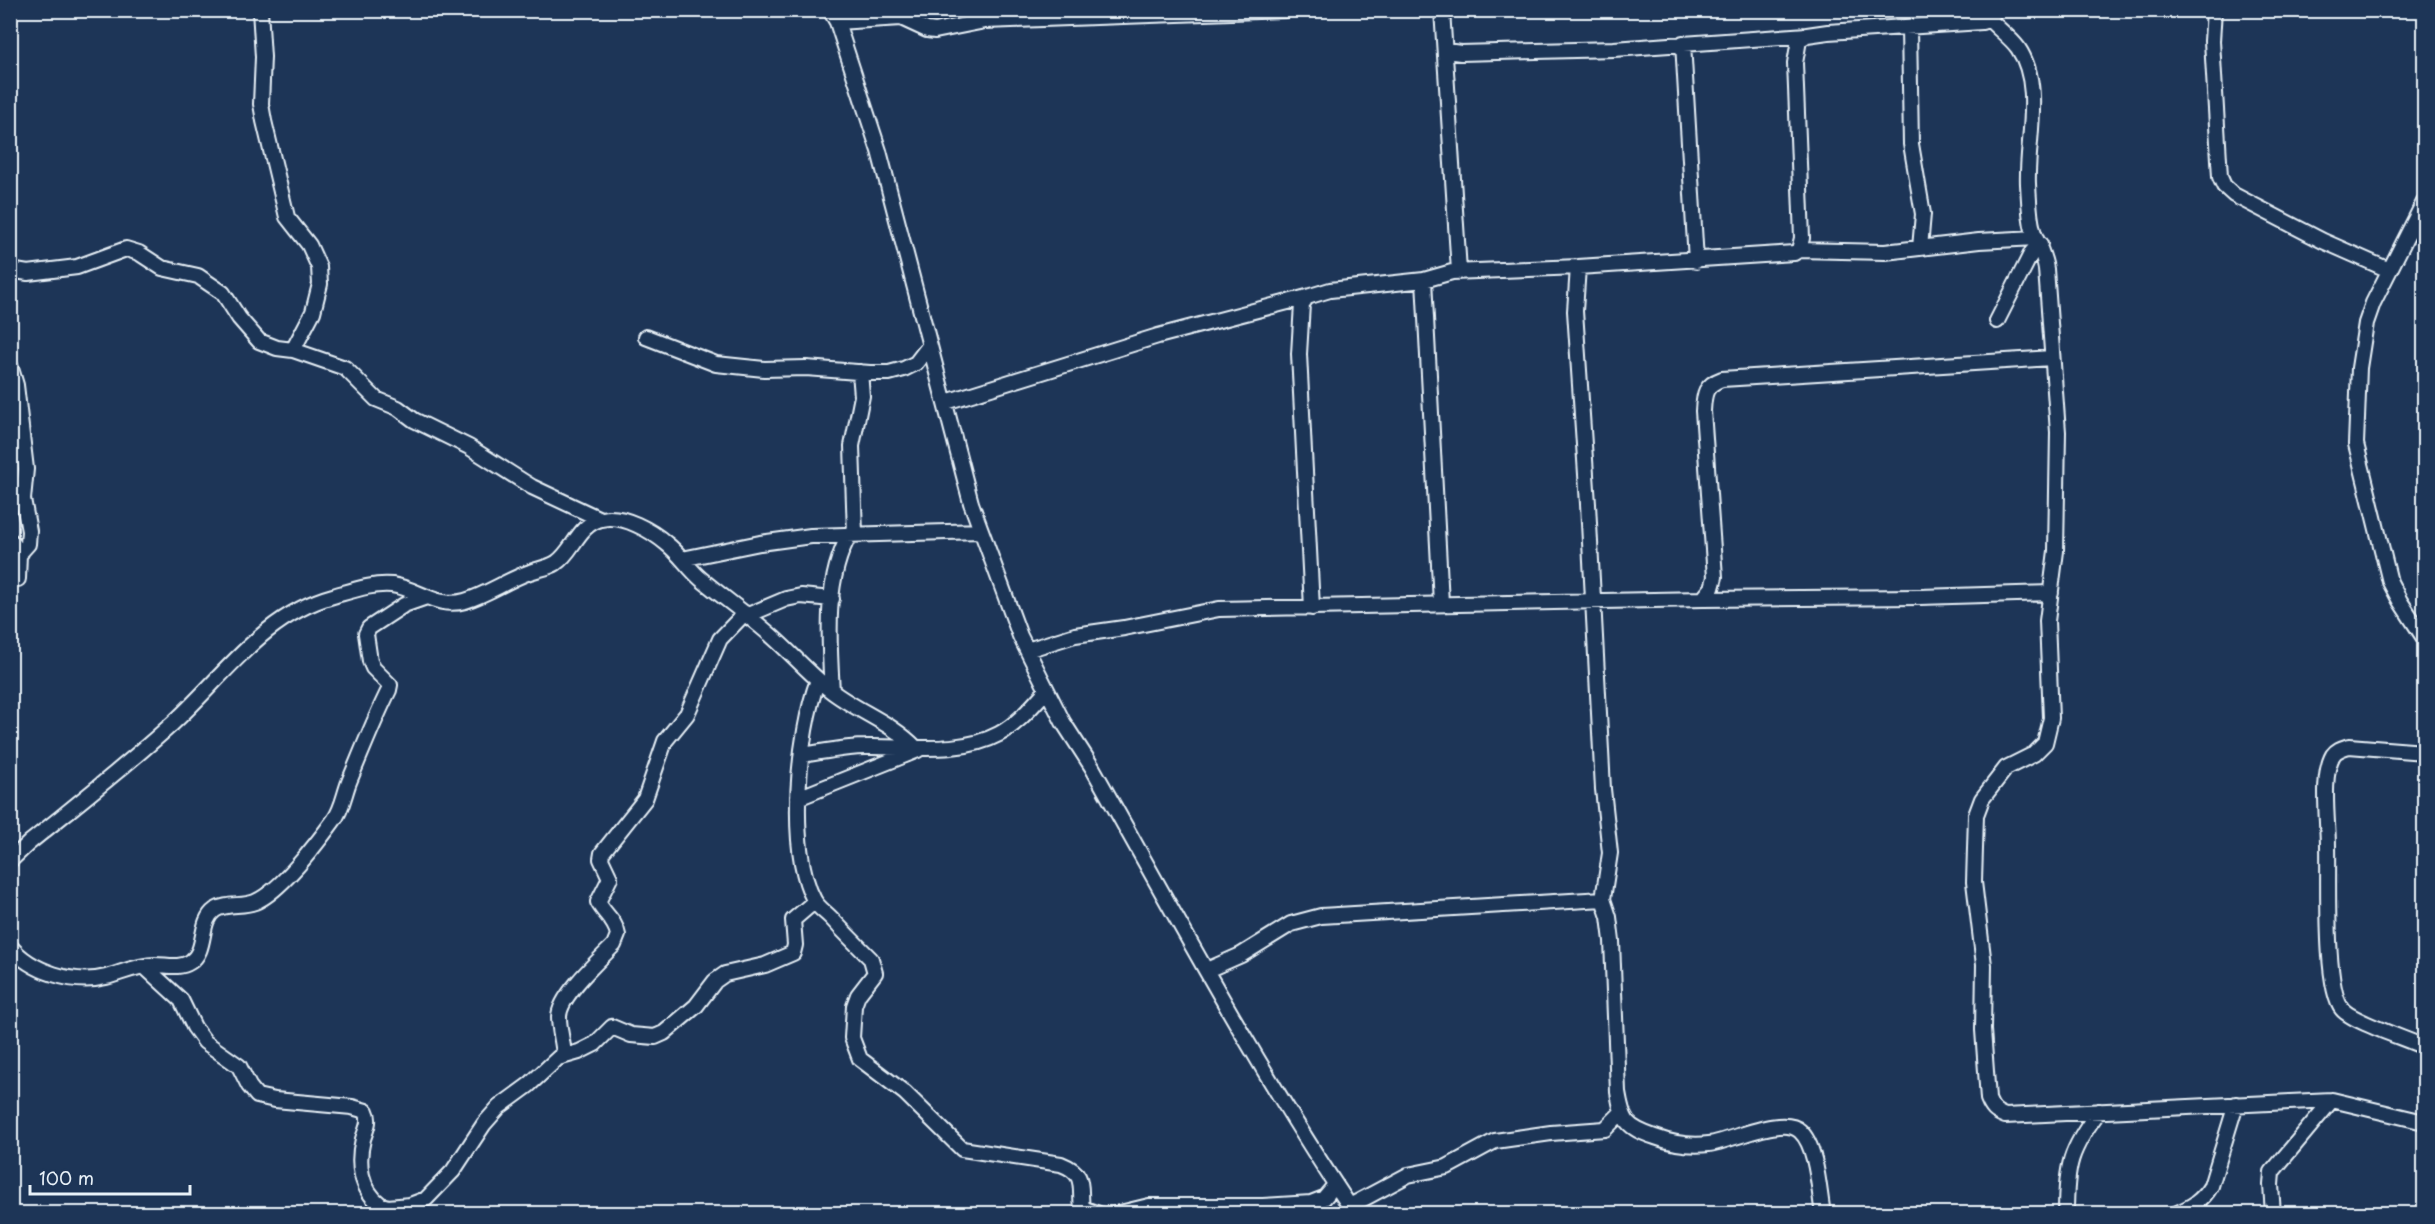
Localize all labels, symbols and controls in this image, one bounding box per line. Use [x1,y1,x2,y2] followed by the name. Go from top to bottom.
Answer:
[30,1158,190,1196] scale bar
[39,1164,94,1191] text: 100 m

